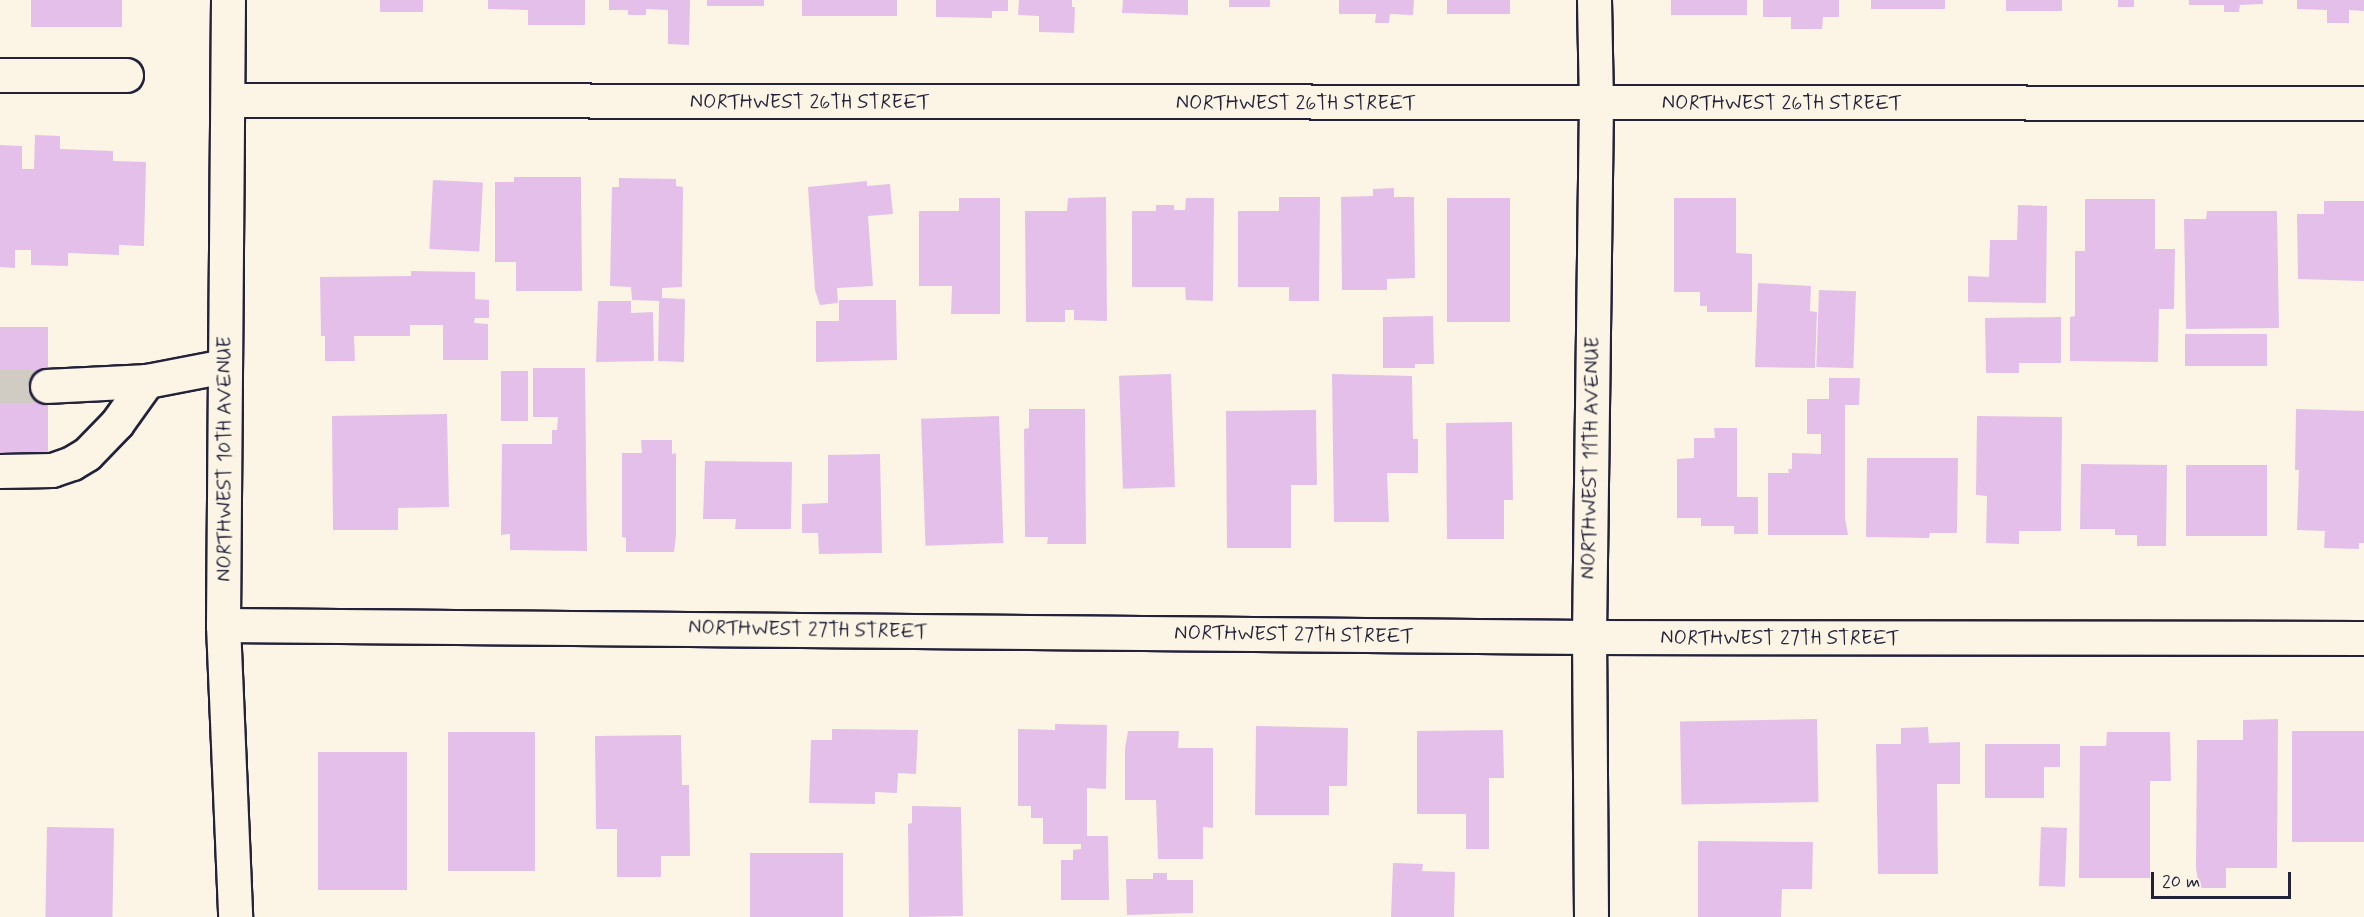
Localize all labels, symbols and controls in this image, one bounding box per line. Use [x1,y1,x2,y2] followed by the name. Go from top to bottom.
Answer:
[689,90,931,114] street label: NORTHWEST 26TH STREET
[1175,91,1417,115] street label: NORTHWEST 26TH STREET
[1661,91,1903,115] street label: NORTHWEST 26TH STREET
[213,337,237,581] street label: NORTHWEST 10TH AVENUE
[1577,337,1605,579] street label: NORTHWEST 11TH AVENUE
[687,616,929,644] street label: NORTHWEST 27TH STREET
[1173,621,1415,649] street label: NORTHWEST 27TH STREET
[1659,626,1901,650] street label: NORTHWEST 27TH STREET
[2154,860,2294,898] scale bar
[2162,870,2200,894] text: 20 m

